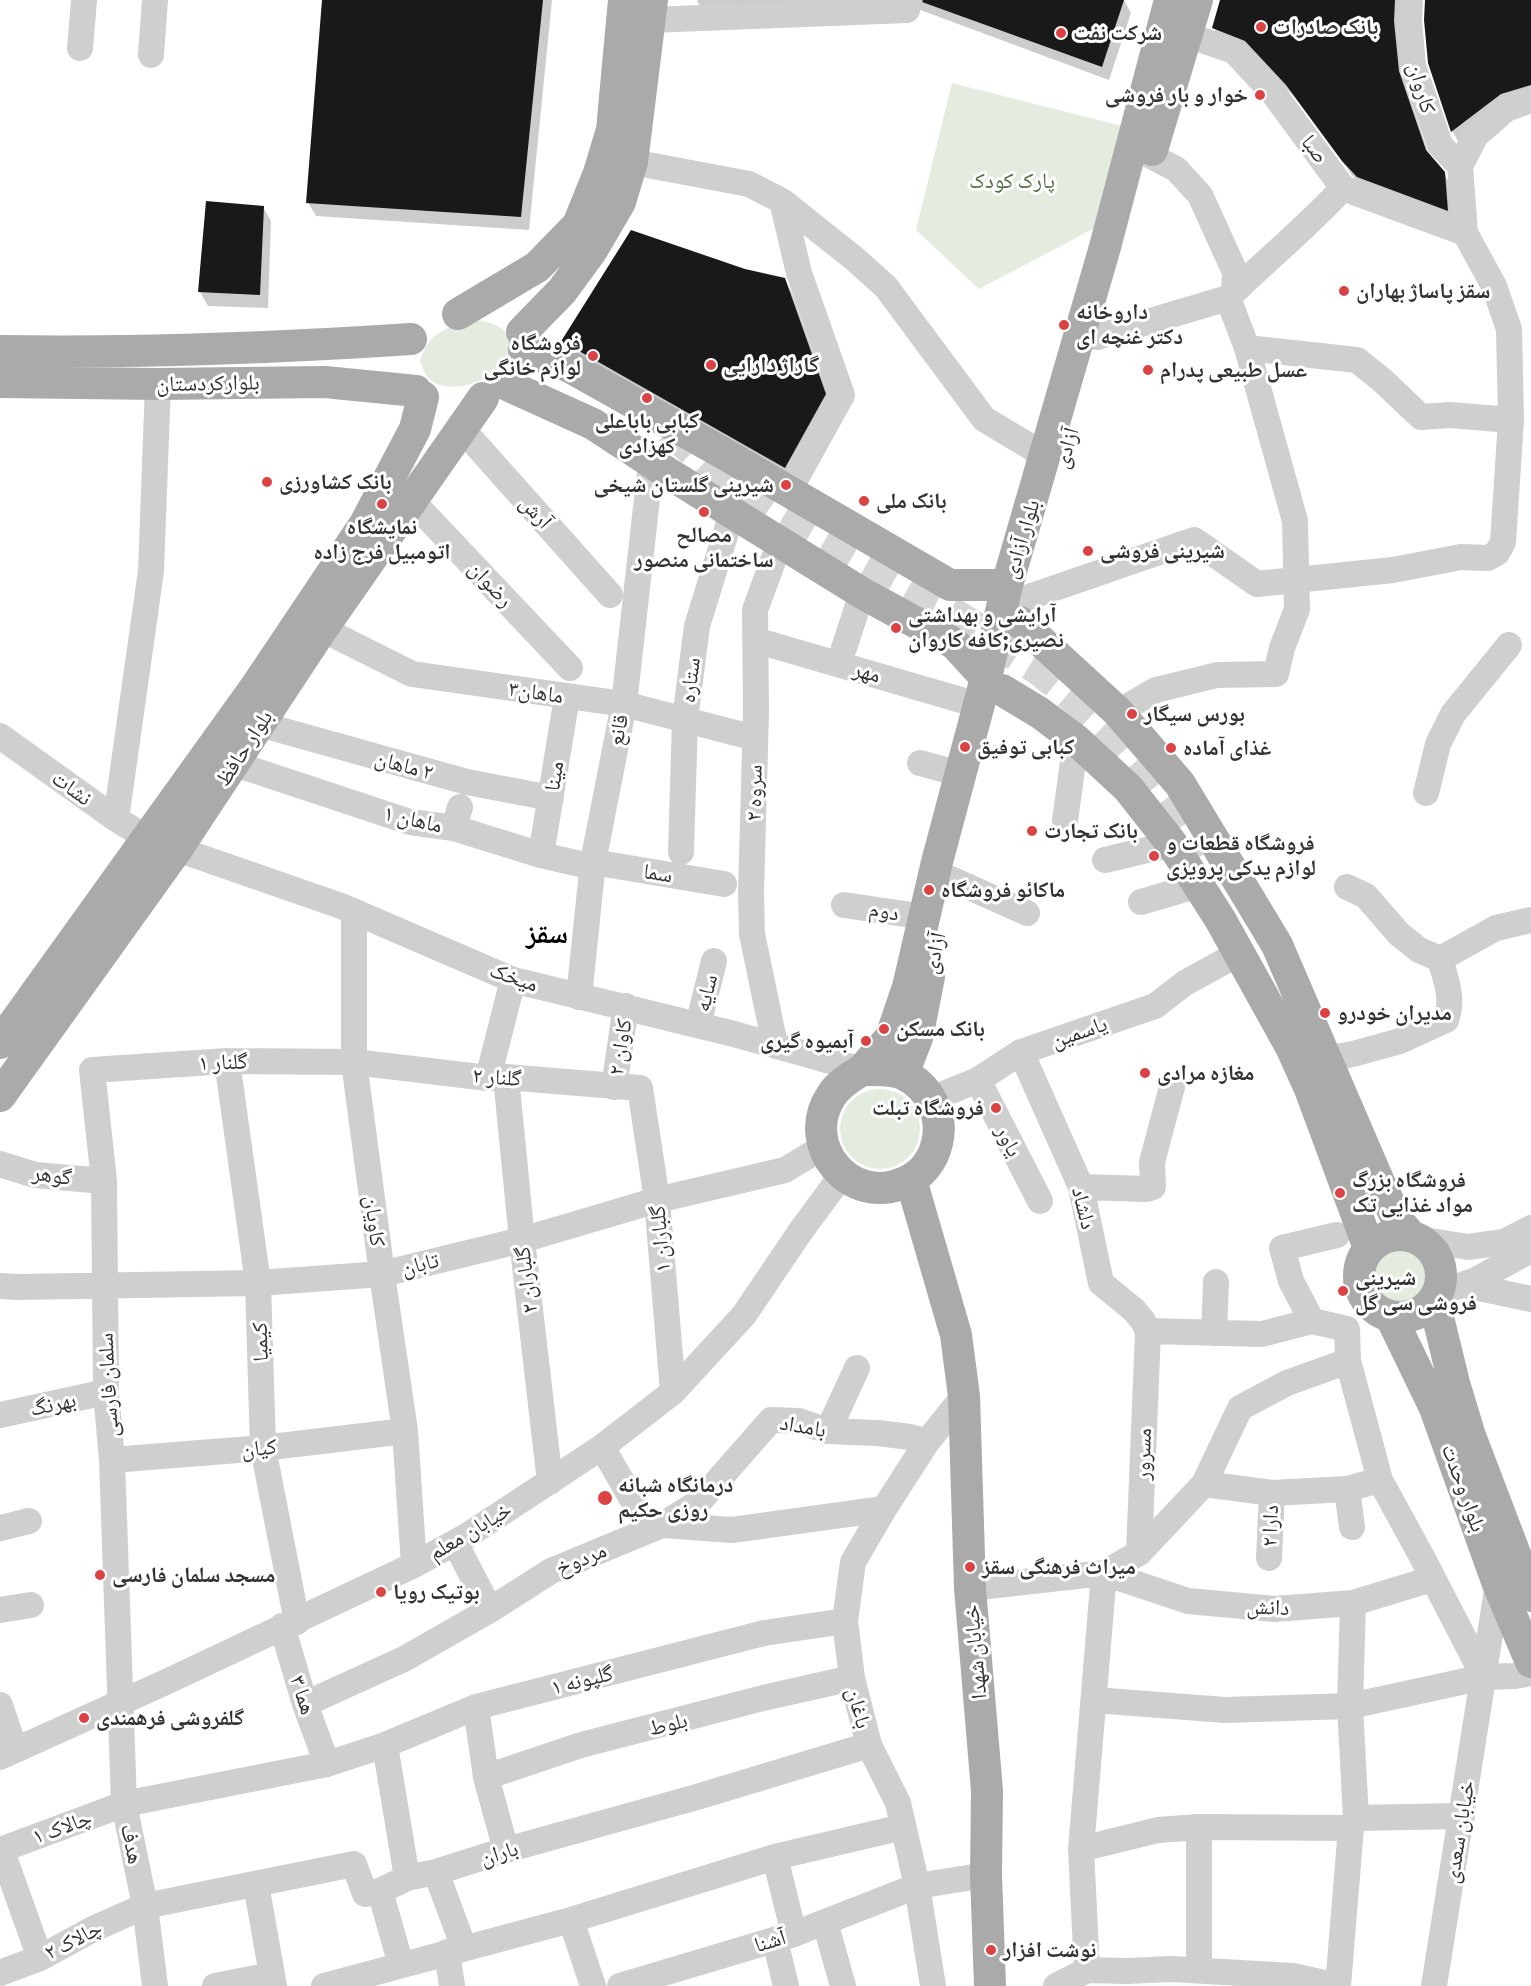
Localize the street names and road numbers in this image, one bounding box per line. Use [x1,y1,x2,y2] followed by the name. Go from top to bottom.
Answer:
[1402,60,1442,116] street label: کاروان
[1296,129,1334,169] street label: صبا
[156,369,260,397] street label: بلوارکردستان
[1048,424,1084,472] street label: آزادی
[514,490,558,534] street label: آرش
[996,496,1046,582] street label: بلوار آزادی
[463,555,519,613] street label: رضوان
[674,656,706,704] street label: ستاره
[850,656,884,688] street label: مهر
[507,675,565,709] street label: ماهان۳
[210,705,278,791] street label: بلوار حافظ
[602,712,634,748] street label: قانع
[372,745,436,785] street label: ٢ ماهان
[539,759,569,793] street label: مینا
[740,764,768,822] street label: سروه ۲
[47,765,97,811] street label: نشات
[381,799,445,839] street label: ماهان ۱
[642,858,674,888] street label: سما
[867,896,901,926] street label: دوم
[917,930,951,976] street label: آزادی
[486,956,542,998] street label: میخک
[689,972,723,1014] street label: سایه
[1048,1010,1110,1054] street label: یاسمین
[602,1017,638,1077] street label: کاوان ۲
[198,1048,248,1076] street label: گلنار ۱
[472,1062,522,1092] street label: گلنار ۲
[990,1121,1028,1161] street label: یاور
[31,1159,73,1191] street label: گوهر
[1066,1184,1102,1232] street label: دلشاد
[359,1194,391,1248] street label: کاویان
[644,1204,676,1274] street label: گلباران ۱
[509,1245,543,1315] street label: گلباران ۲
[399,1247,441,1281] street label: تابان
[246,1322,274,1362] street label: کیمیا
[92,1332,124,1438] street label: سلمان فارسی
[28,1386,78,1422] street label: بهرنگ
[778,1409,828,1443] street label: بامداد
[1129,1427,1157,1481] street label: مسرور
[240,1433,278,1463] street label: کیان
[1436,1441,1492,1535] street label: بلوار وحدت
[424,1496,516,1566] street label: خیابان معلم
[1256,1504,1284,1548] street label: دارا ۲
[552,1537,610,1581] street label: مردوخ
[1246,1593,1290,1621] street label: دانش
[958,1604,992,1700] street label: خیابان شهدا
[548,1660,616,1700] street label: گلپونه ۱
[284,1672,322,1718] street label: هما ۳
[841,1685,877,1731] street label: باغان
[646,1707,690,1741] street label: بلوط
[1438,1779,1480,1885] street label: خیابان سعدی
[29,1804,95,1850] street label: چالاک ۱
[115,1822,149,1866] street label: هدف
[477,1835,521,1871] street label: باران
[40,1914,106,1966] street label: چالاک ۲
[751,1924,789,1958] street label: آشنا

